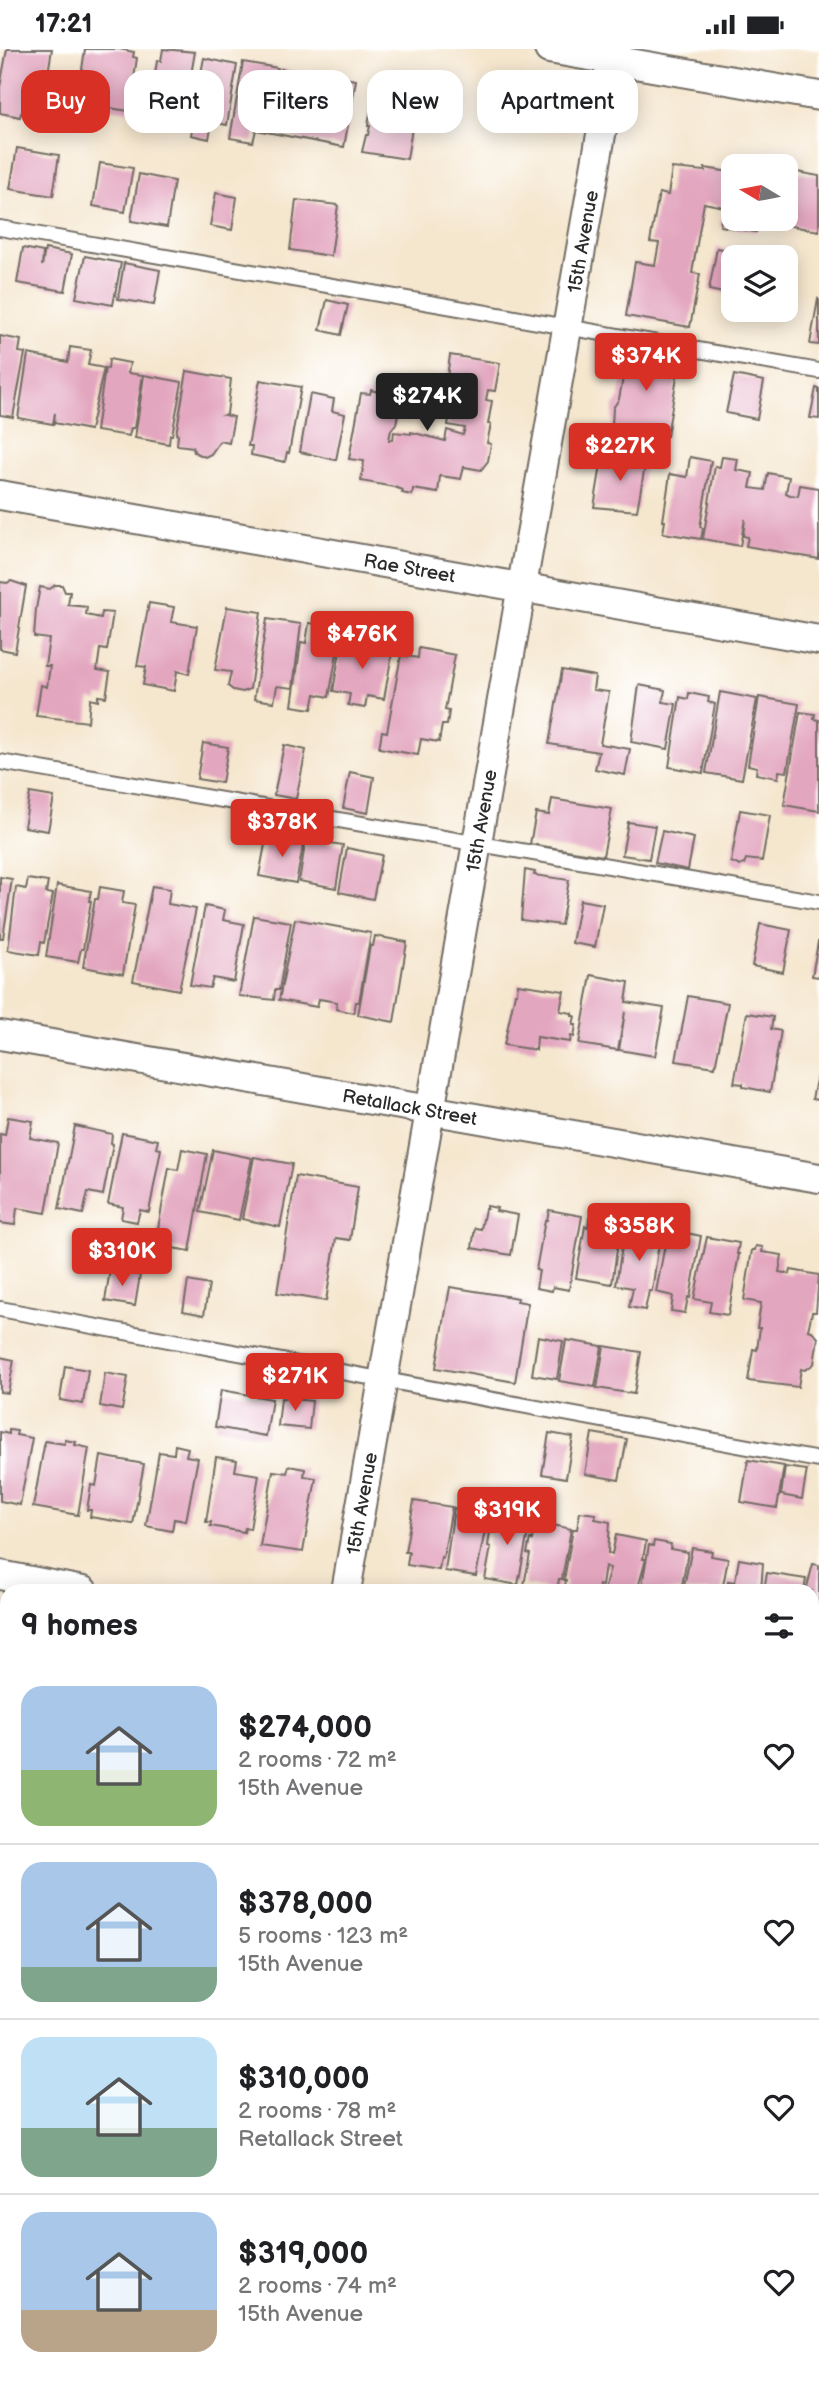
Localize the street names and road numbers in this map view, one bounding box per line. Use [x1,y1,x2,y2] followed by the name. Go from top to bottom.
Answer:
[564,189,604,295] street label: 15th Avenue
[362,550,457,588] street label: Rae Street
[462,768,503,874] street label: 15th Avenue
[340,1085,479,1131] street label: Retallack Street
[343,1451,383,1557] street label: 15th Avenue

